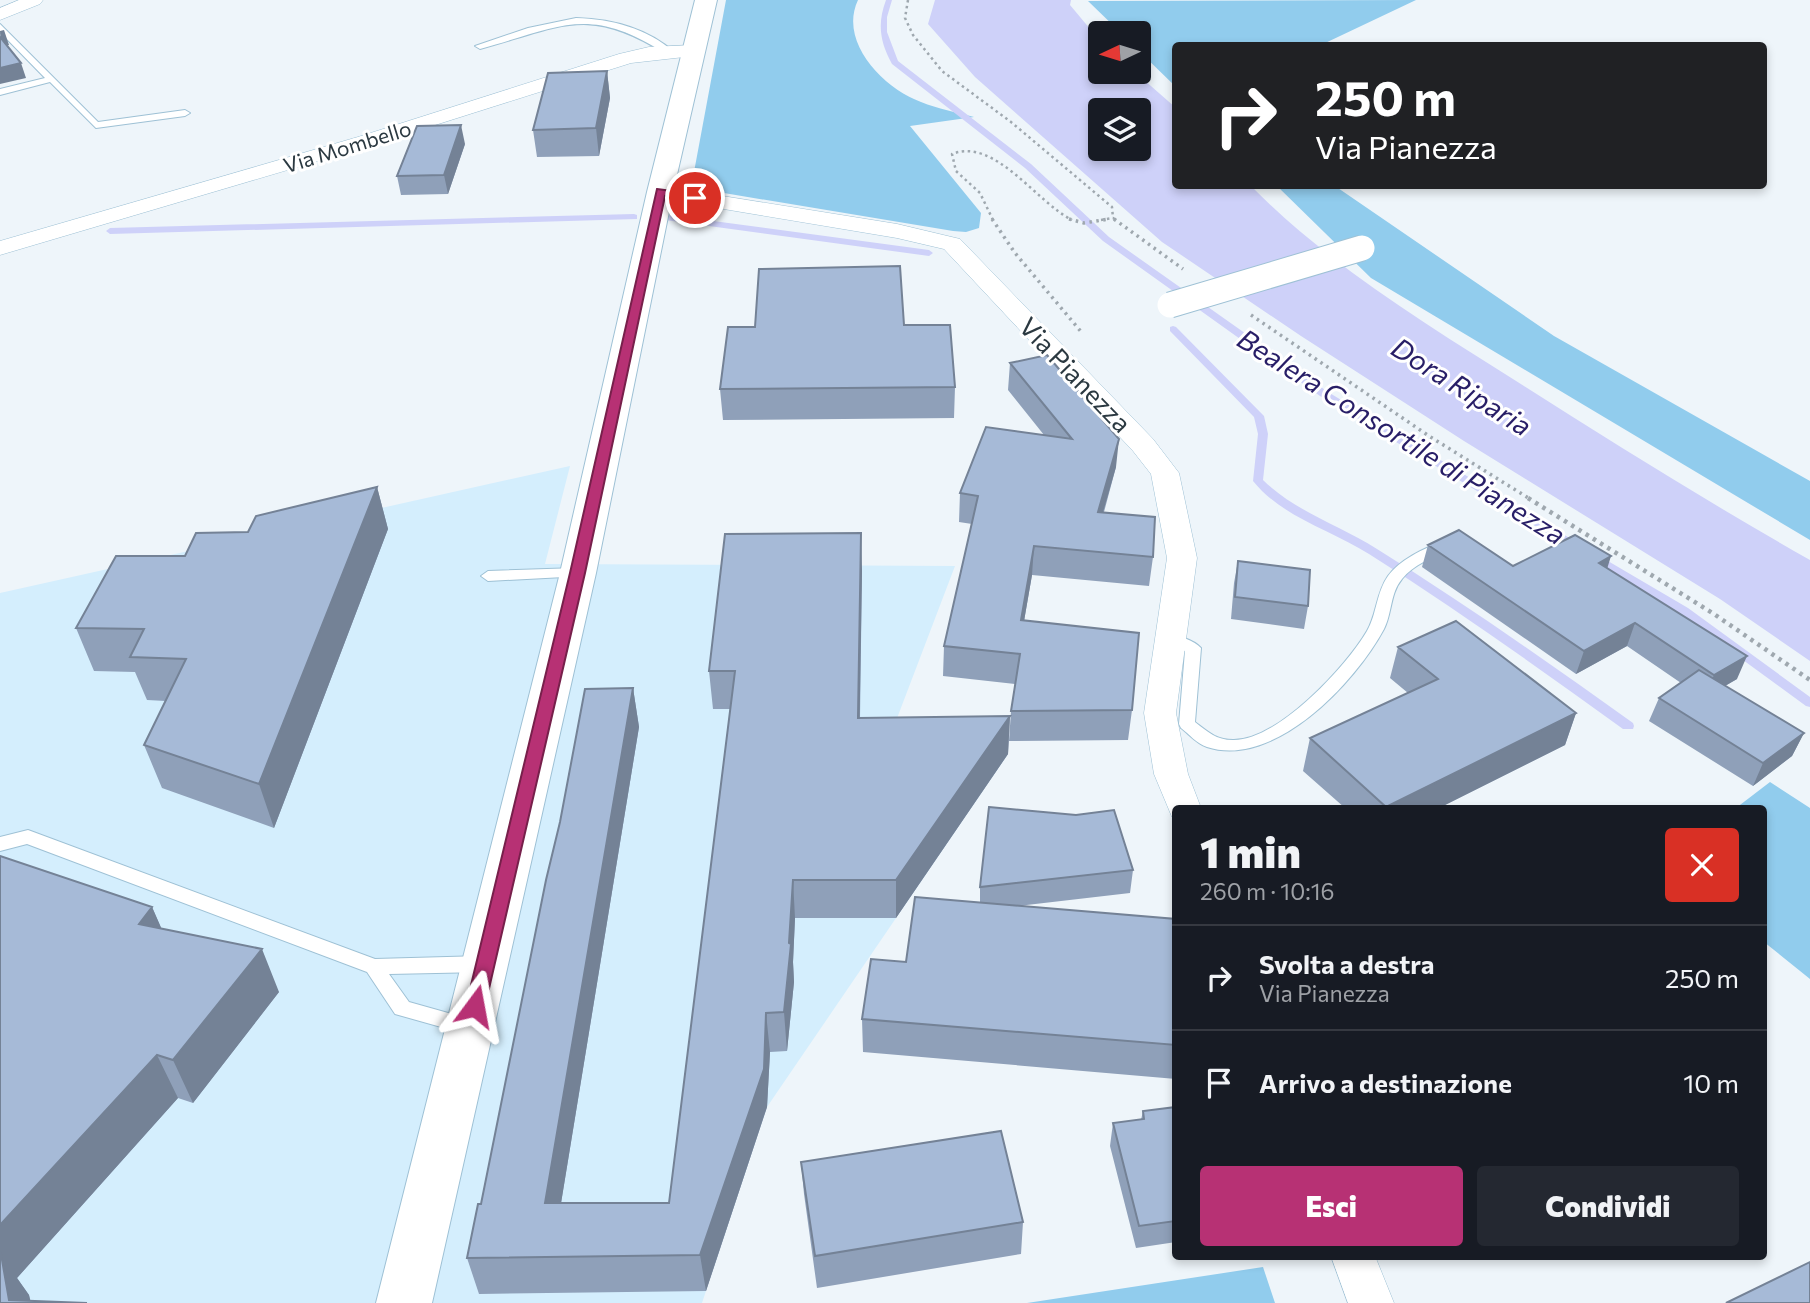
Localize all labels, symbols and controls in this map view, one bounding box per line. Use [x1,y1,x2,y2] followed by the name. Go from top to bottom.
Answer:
[1088,21,1152,84] north arrow
[1088,21,1151,161] map controls
[1315,66,1456,126] text: 250 m
[1200,70,1291,161] icon: right
[1088,98,1151,161] button: layers
[280,115,414,177] street label: Via Mombello
[1315,126,1497,166] text: Via Pianezza
[665,168,725,228] pin
[676,179,714,217] icon: arrive
[1014,310,1138,438] street label: Via Pianezza
[1232,321,1572,551] water label: Bealera Consortile di Pianezza
[1386,330,1538,442] water label: Dora Riparia
[1200,825,1301,877] text: 1 min
[1665,828,1739,902] button: close
[1200,877,1334,905] text: 260 m · 10:16
[1259,948,1434,979] text: Svolta a destra
[1200,959,1238,997] icon: right
[1665,962,1739,993] text: 250 m
[438,969,512,1043] position arrow
[1259,979,1390,1007] text: Via Pianezza
[1200,1064,1238,1102] icon: arrive
[1259,1067,1512,1098] text: Arrivo a destinazione
[1683,1067,1739,1098] text: 10 m
[1200,1166,1463,1246] button: Esci
[1477,1166,1739,1246] button: Condividi

